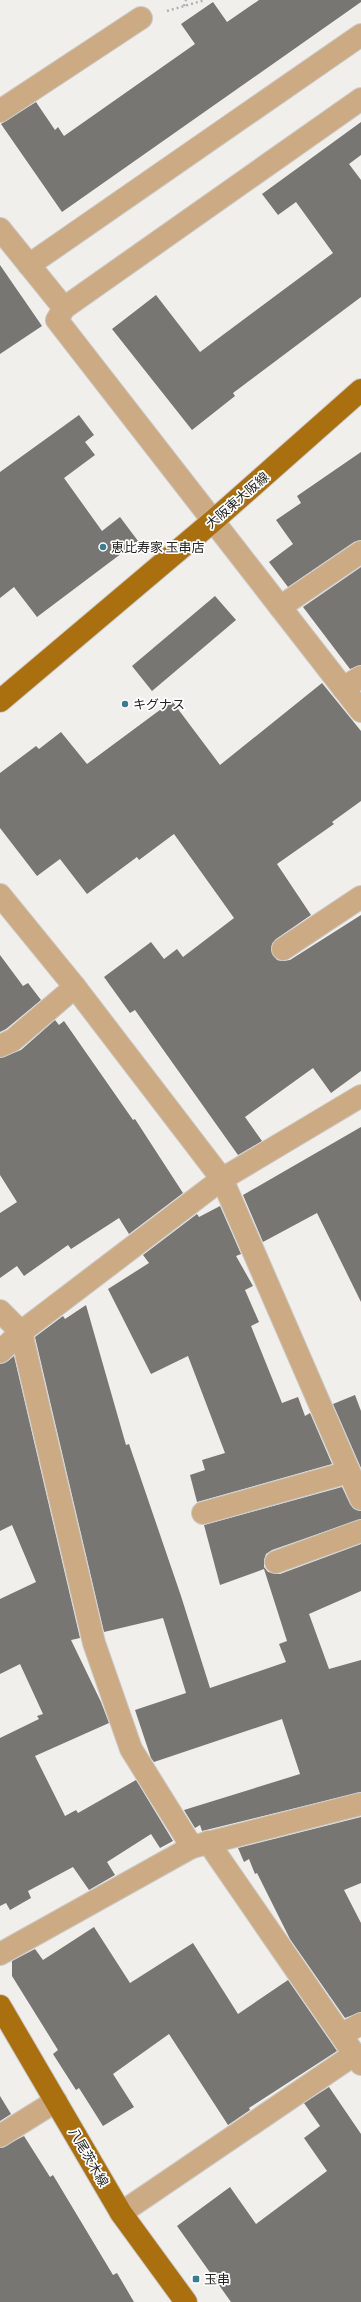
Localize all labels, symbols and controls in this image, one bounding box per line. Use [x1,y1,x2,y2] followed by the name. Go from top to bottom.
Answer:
[203,469,272,532] street label: 大阪東大阪線
[111,540,204,555] place label: 恵比寿家 玉串店
[98,542,108,552] marker: 恵比寿家 玉串店
[133,697,185,712] place label: キグナス
[120,699,130,709] marker: キグナス
[66,2125,111,2189] street label: 八尾茨木線
[204,2272,230,2287] place label: 玉串
[191,2274,201,2284] marker: 玉串

